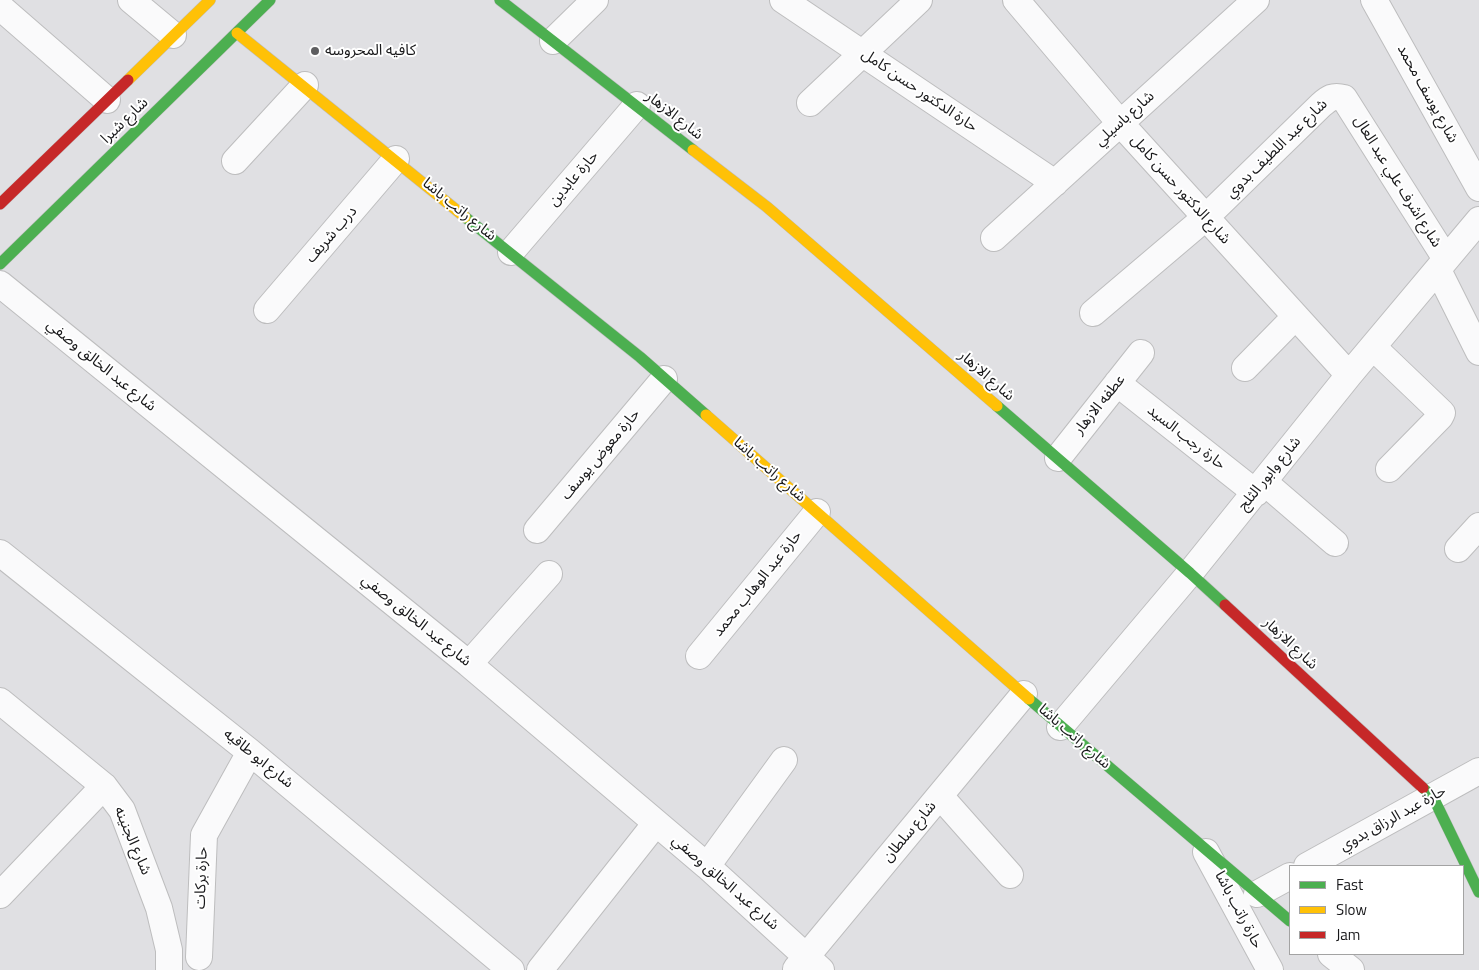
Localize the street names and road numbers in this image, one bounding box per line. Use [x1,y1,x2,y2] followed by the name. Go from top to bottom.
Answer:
[1393,42,1461,146] street label: شارع يوسف محمد
[858,46,980,136] street label: حارة الدكتور حسن كامل
[642,88,706,144] street label: شارع الازهار
[1092,88,1158,150] street label: شارع باسيلي
[98,94,152,148] street label: شارع شبرا
[1222,96,1332,202] street label: شارع عبد اللطيف بدوي
[1349,113,1445,251] street label: شارع اشرف علي عبد العال
[1126,132,1234,248] street label: شارع الدكتور حسن كامل
[545,148,603,210] street label: حارة عابدين
[418,175,500,245] street label: شارع راتب باشا
[303,203,361,267] street label: درب شريف
[43,316,159,416] street label: شارع عبد الخالق وصفي
[954,347,1018,405] street label: شارع الازهار
[1070,371,1130,439] street label: عطفه الازهار
[1143,402,1229,474] street label: حارة رجب السيد
[558,406,644,504] street label: حارة معوض يوسف
[1235,433,1305,515] street label: شارع وابور الثلج
[729,434,809,506] street label: شارع راتب باشا
[710,527,806,641] street label: حارة عبد الوهاب محمد
[358,571,474,671] street label: شارع عبد الخالق وصفي
[1259,614,1321,674] street label: شارع الازهار
[1034,701,1114,773] street label: شارع راتب باشا
[219,725,297,793] street label: شارع ابو طاقيه
[1337,782,1449,856] street label: حارة عبد الرزاق بدوي
[879,798,941,866] street label: شارع سلطان
[110,804,154,878] street label: شارع الجنينه
[668,832,782,934] street label: شارع عبد الخالق وصفي
[192,847,212,909] street label: حارة بركات
[1210,868,1266,952] street label: حارة راتب باشا

